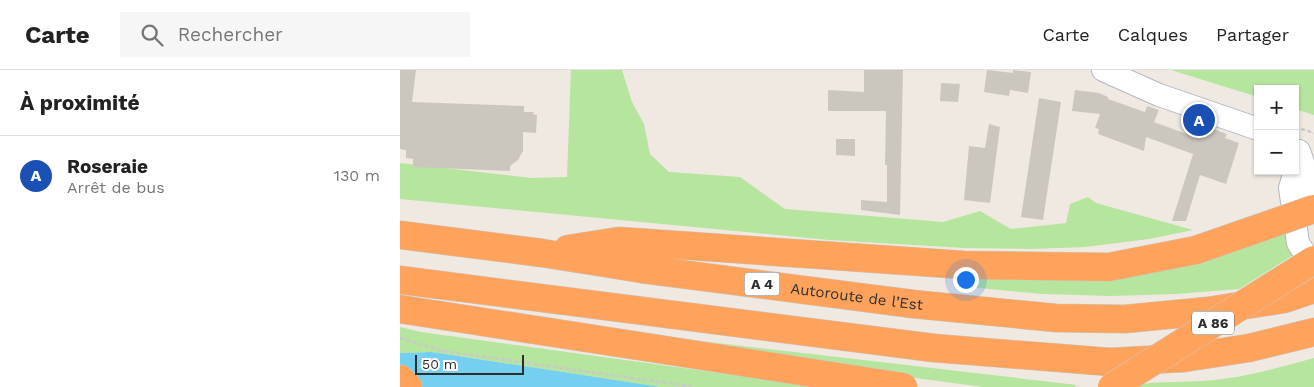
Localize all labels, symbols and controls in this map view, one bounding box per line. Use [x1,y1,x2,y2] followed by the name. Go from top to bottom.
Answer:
[120,12,470,57] search box
[25,21,90,49] text: Carte
[138,21,166,49] icon: search
[178,23,283,46] text: Rechercher
[1042,24,1090,45] text: Carte
[1118,24,1188,45] text: Calques
[1216,24,1289,45] text: Partager
[1254,85,1299,175] map controls
[1254,85,1299,130] button: +
[20,90,140,115] text: À proximité
[1183,101,1215,139] pin: A
[1254,130,1299,175] button: −
[67,155,148,178] text: Roseraie
[31,166,41,185] text: A
[334,166,380,185] text: 130 m
[67,178,165,197] text: Arrêt de bus
[953,267,979,293] your location
[744,272,780,295] road number: A 4
[789,279,925,314] street label: Autoroute de l’Est
[1192,312,1234,334] road number: A 86
[415,352,524,375] scale bar
[422,356,457,372] text: 50 m

